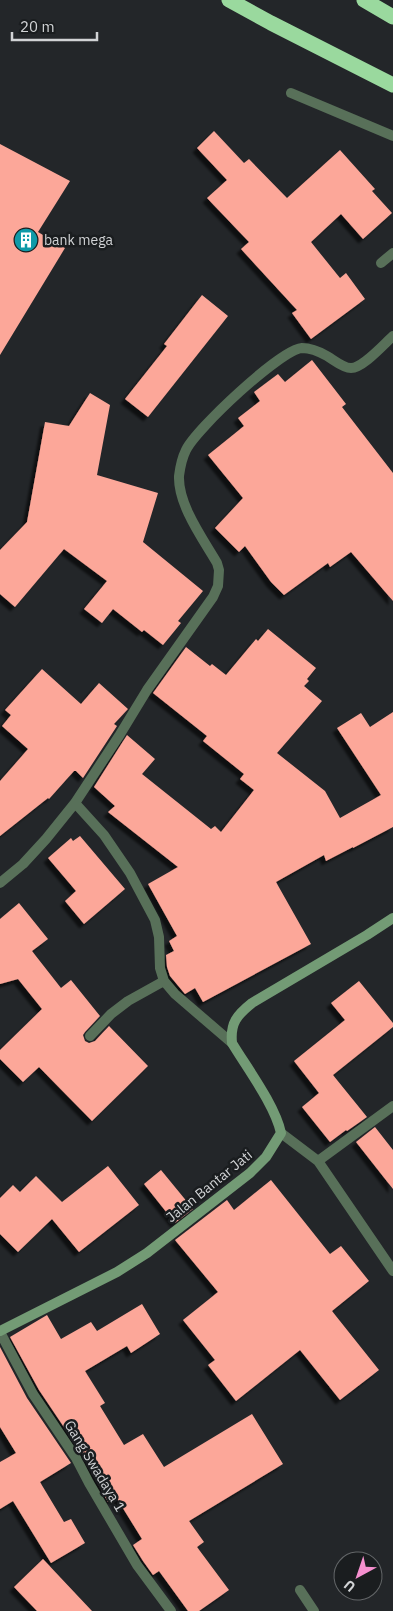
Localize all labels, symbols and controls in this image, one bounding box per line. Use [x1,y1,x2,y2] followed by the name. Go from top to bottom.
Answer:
[12,10,98,42] scale bar
[20,17,55,36] text: 20 m
[13,227,39,253] building icon: bank mega
[44,231,113,249] place label: bank mega
[162,1146,256,1226] street label: Jalan Bantar Jati
[61,1417,129,1515] street label: Gang Swadaya 1
[333,1551,383,1601] north arrow
[340,1576,359,1596] text: U

